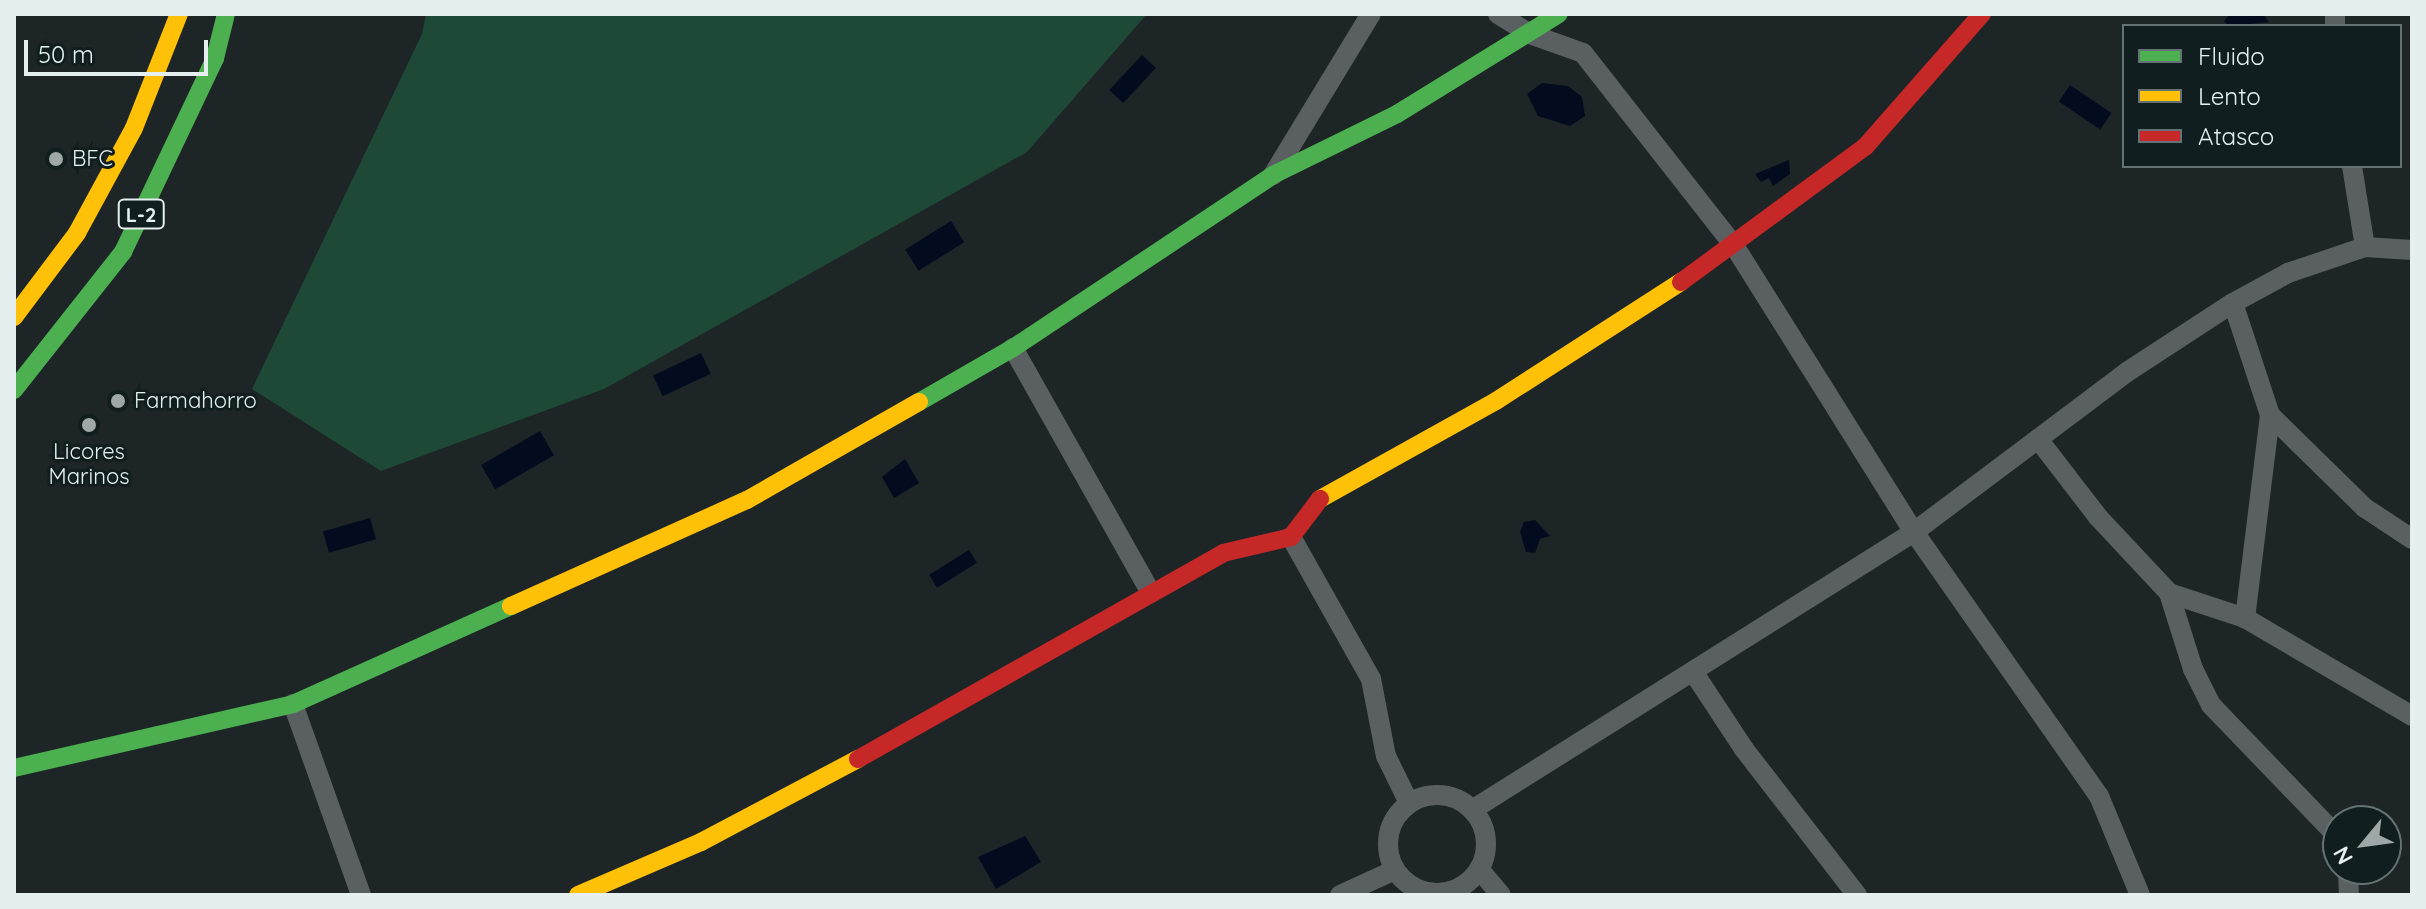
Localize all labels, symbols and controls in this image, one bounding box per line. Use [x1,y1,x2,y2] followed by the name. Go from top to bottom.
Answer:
[28,24,212,74] scale bar
[2122,24,2402,168] legend
[38,39,94,69] text: 50 m
[2198,41,2265,71] text: Fluido
[2198,81,2261,111] text: Lento
[2198,121,2274,151] text: Atasco
[72,146,113,172] place label: BFC
[47,150,65,168] marker: BFC
[117,198,165,230] road number: L-2
[134,388,257,414] place label: Farmahorro
[109,392,127,410] marker: Farmahorro
[80,416,98,434] marker: Licores Marinos
[48,438,130,490] place label: Licores Marinos
[2322,805,2402,885] north arrow
[2327,842,2359,870] text: N

